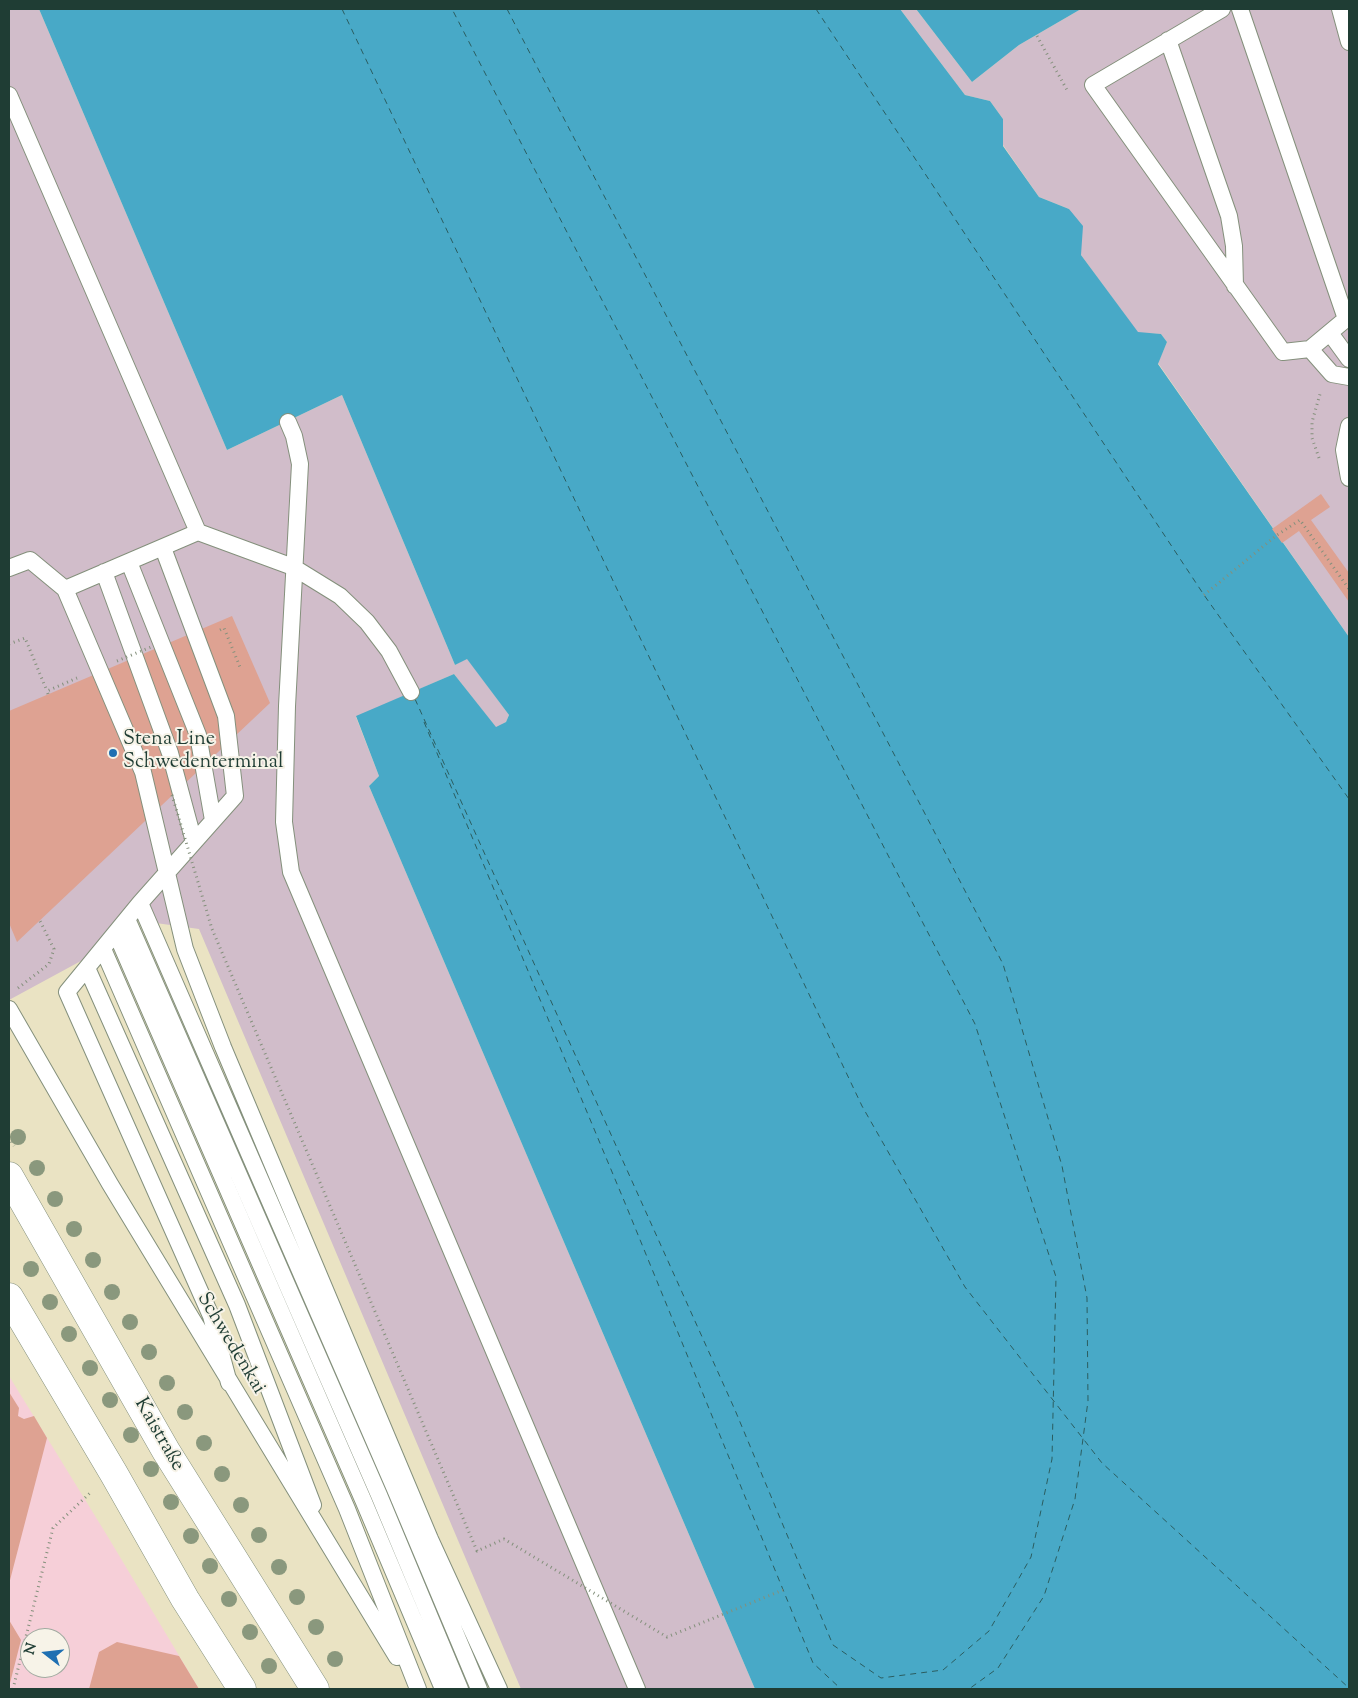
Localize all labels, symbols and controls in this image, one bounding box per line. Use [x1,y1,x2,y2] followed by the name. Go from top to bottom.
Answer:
[123,729,284,776] place label: Stena Line Schwedenterminal
[107,747,119,759] marker: Stena Line Schwedenterminal
[190,1289,270,1399] street label: Schwedenkai
[127,1394,189,1476] street label: Kaistraße
[20,1628,70,1678] north arrow
[20,1641,43,1657] text: N

